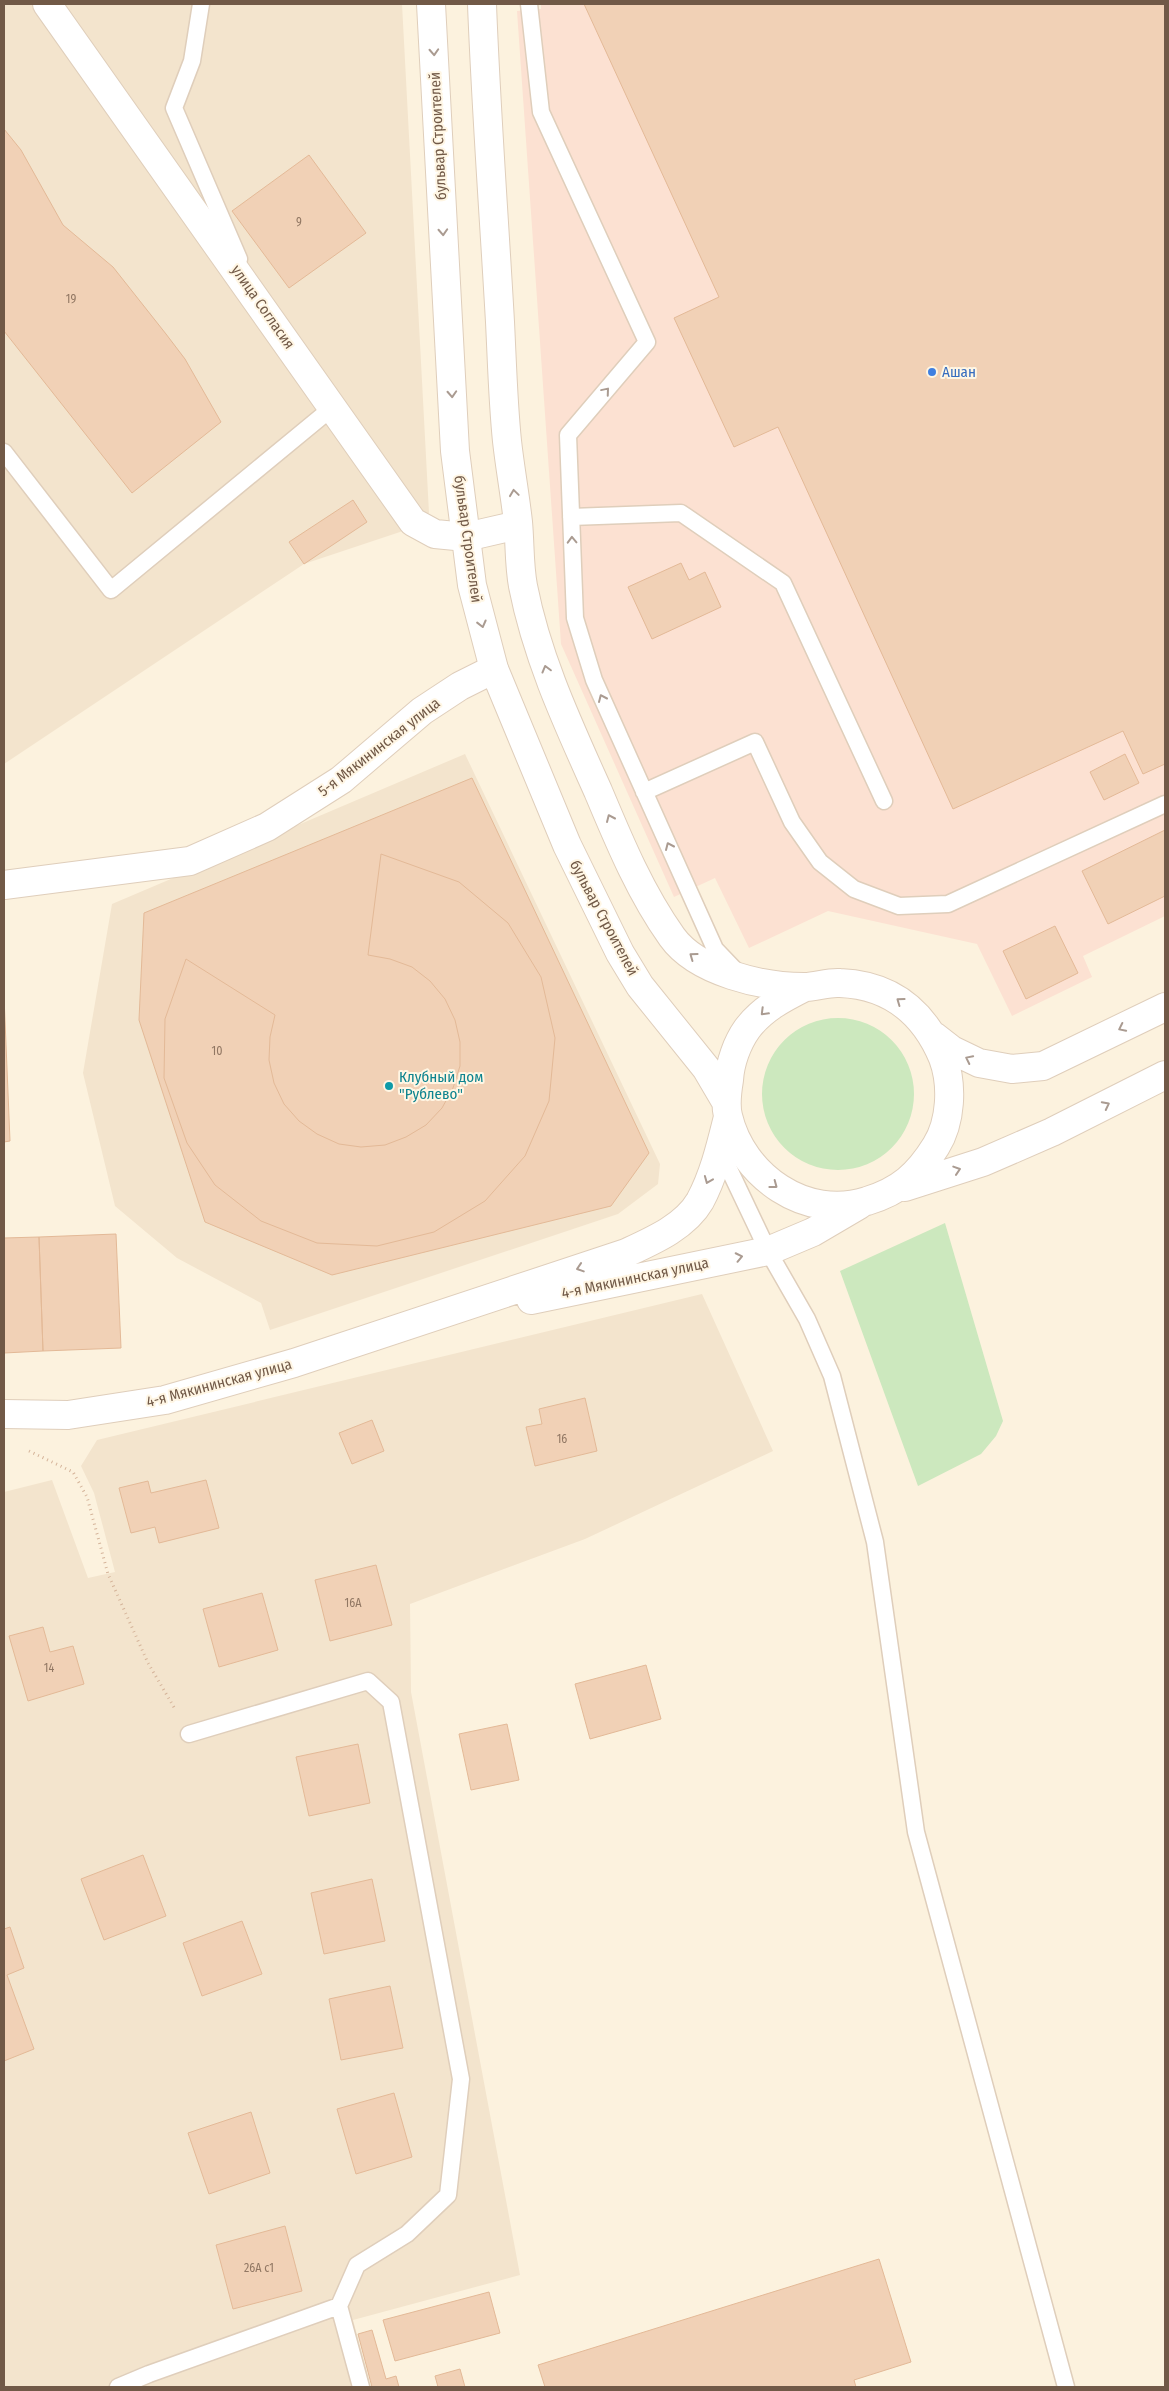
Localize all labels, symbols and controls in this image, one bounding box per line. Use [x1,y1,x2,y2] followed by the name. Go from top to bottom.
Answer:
[428,49,439,57] one-way arrow
[426,72,450,200] street label: бульвар Строителей
[296,215,302,229] house number: 9
[438,228,449,236] one-way arrow
[227,262,299,352] street label: улица Согласия
[66,292,76,306] house number: 19
[942,363,976,381] place label: Ашан
[926,366,938,378] marker: Ашан
[600,388,608,397] one-way arrow
[446,391,457,399] one-way arrow
[450,474,486,604] street label: бульвар Строителей
[509,488,520,496] one-way arrow
[567,536,577,544] one-way arrow
[476,620,487,629] one-way arrow
[542,665,552,674] one-way arrow
[315,694,443,800] street label: 5-я Мякининская улица
[597,694,608,703] one-way arrow
[605,814,616,823] one-way arrow
[664,842,675,851] one-way arrow
[566,857,642,979] street label: бульвар Строителей
[689,953,699,962] one-way arrow
[896,998,905,1008] one-way arrow
[761,1006,770,1015] one-way arrow
[1118,1022,1127,1032] one-way arrow
[212,1044,222,1058] house number: 10
[966,1055,975,1065] one-way arrow
[399,1068,483,1103] place label: Клубный дом "Рублево"
[383,1080,395,1092] marker: Клубный дом "Рублево"
[1101,1101,1110,1111] one-way arrow
[953,1166,961,1176] one-way arrow
[704,1175,714,1184] one-way arrow
[768,1179,778,1188] one-way arrow
[734,1252,743,1263] one-way arrow
[560,1254,710,1302] street label: 4-я Мякининская улица
[576,1262,585,1272] one-way arrow
[144,1355,294,1411] street label: 4-я Мякининская улица
[557,1432,567,1446] house number: 16
[345,1596,362,1610] house number: 16А
[44,1661,54,1675] house number: 14
[244,2261,274,2275] house number: 26А с1

